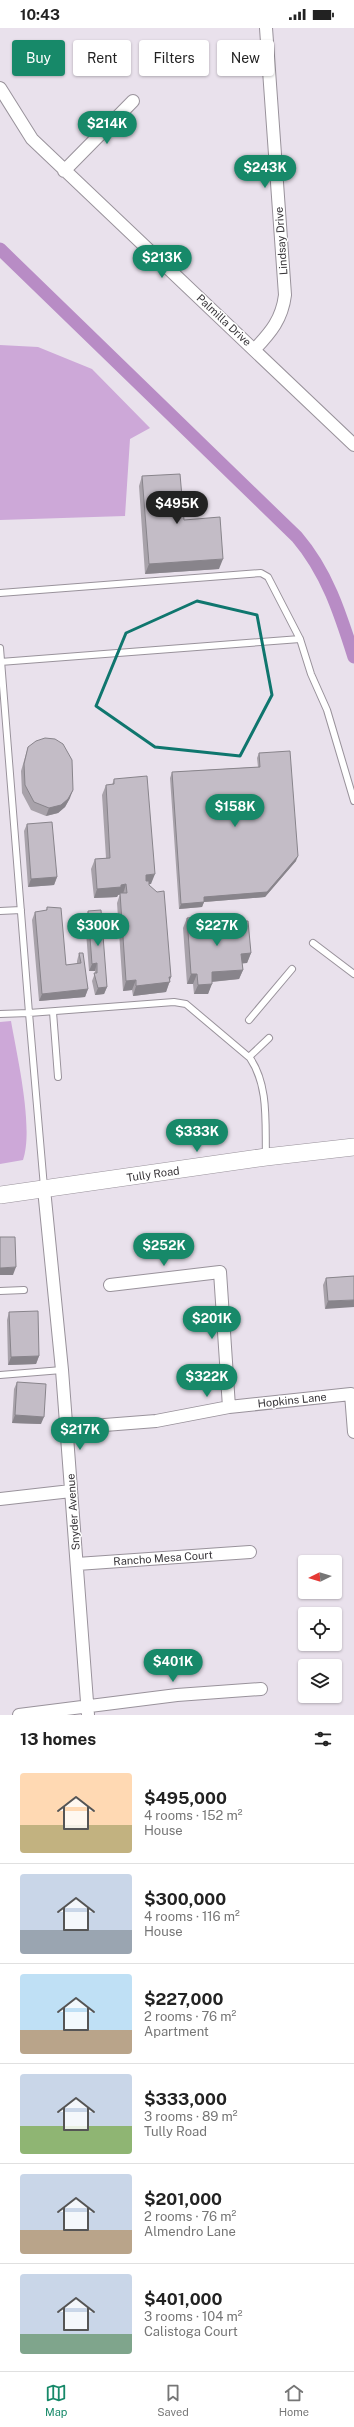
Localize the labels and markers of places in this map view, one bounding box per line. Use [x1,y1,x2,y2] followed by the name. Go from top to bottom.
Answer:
[79,111,135,145] pin: $214K
[237,155,293,189] pin: $243K
[134,245,190,279] pin: $213K
[149,491,205,525] pin: $495K
[207,794,263,828] pin: $158K
[70,913,126,947] pin: $300K
[189,913,245,947] pin: $227K
[169,1119,225,1153] pin: $333K
[136,1233,192,1267] pin: $252K
[184,1306,240,1340] pin: $201K
[179,1364,235,1398] pin: $322K
[52,1417,108,1451] pin: $217K
[145,1649,201,1683] pin: $401K

